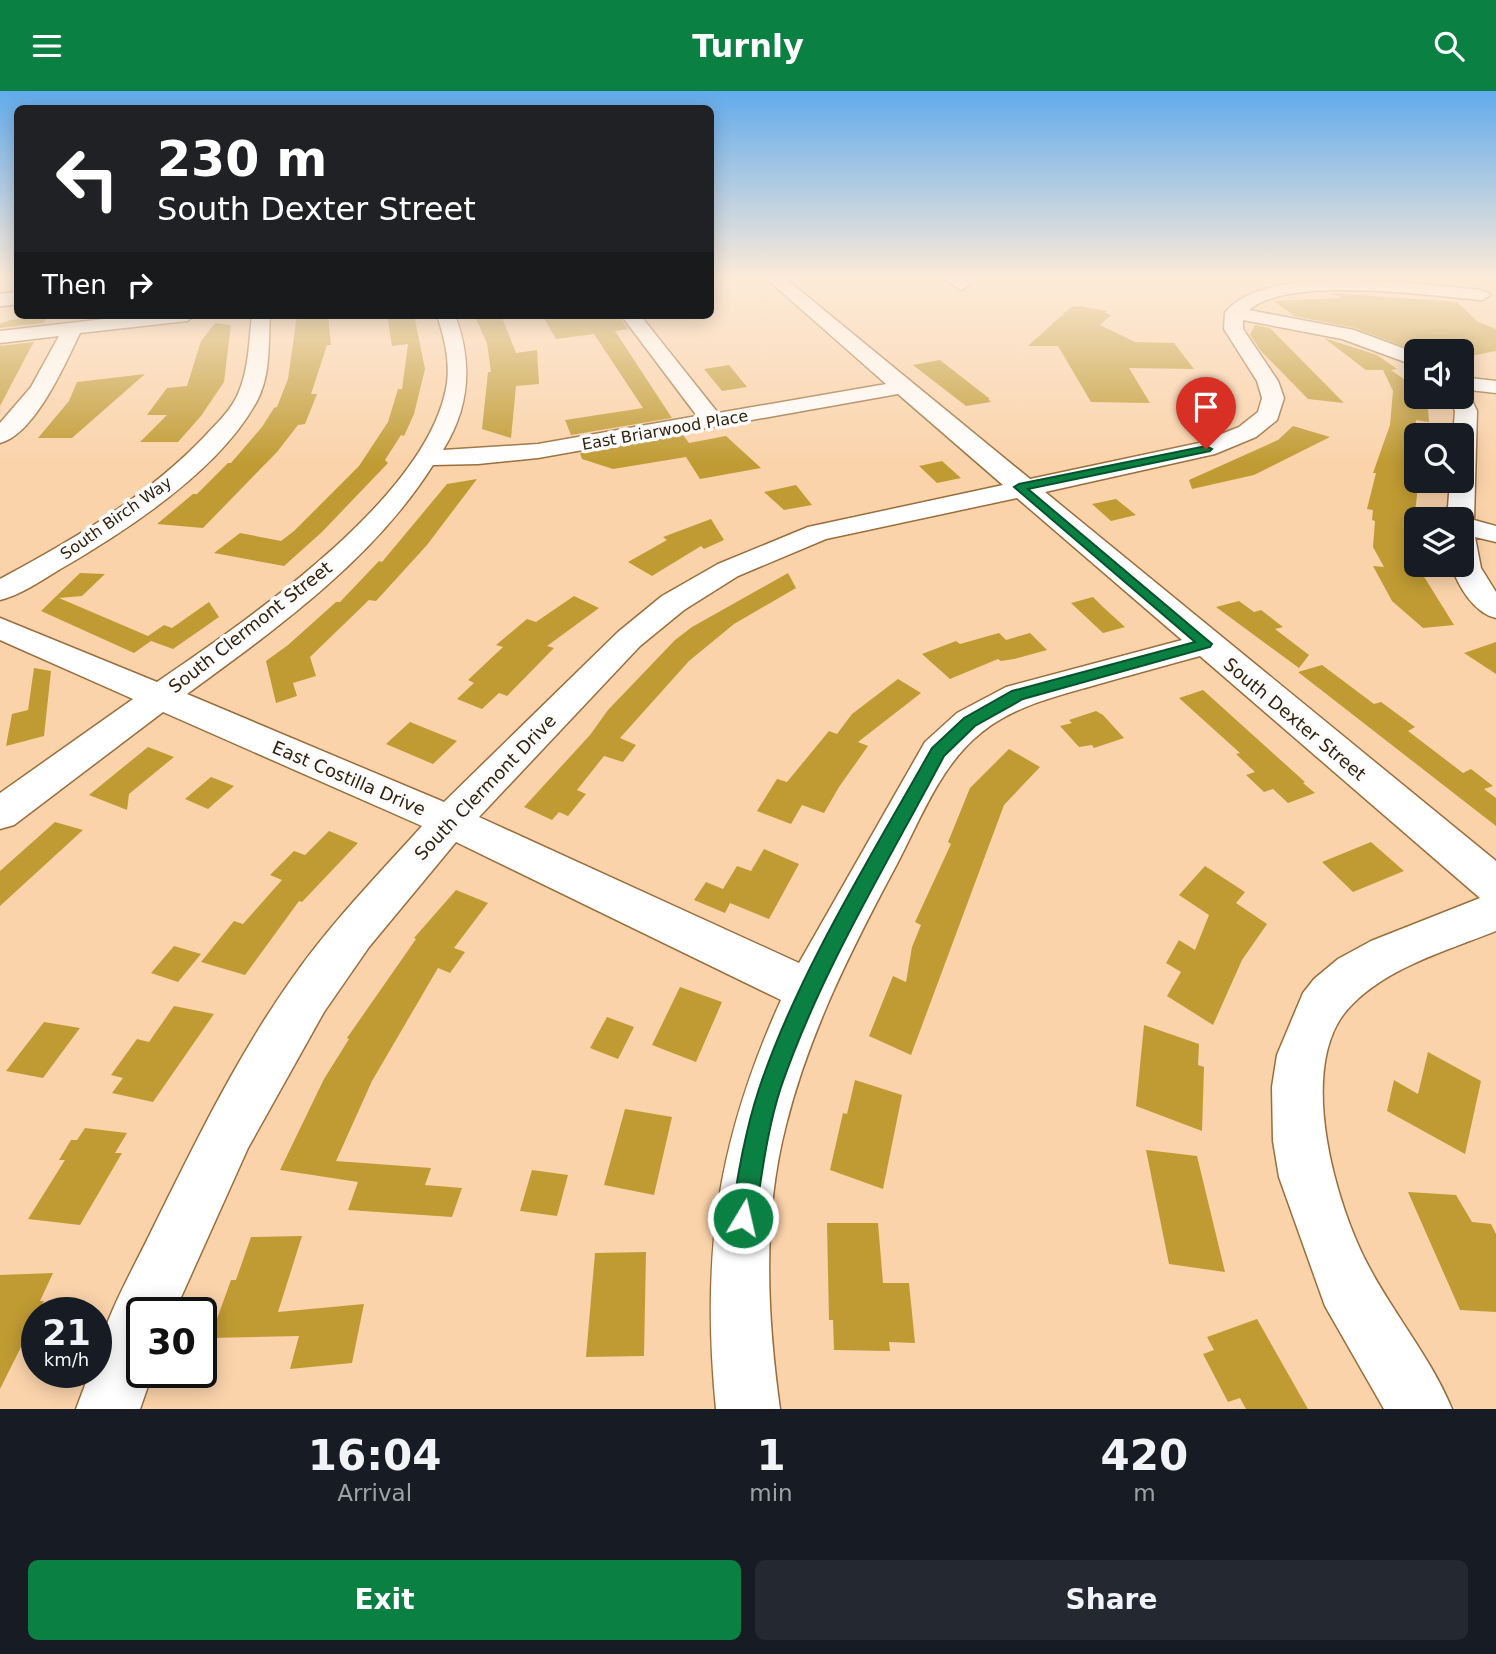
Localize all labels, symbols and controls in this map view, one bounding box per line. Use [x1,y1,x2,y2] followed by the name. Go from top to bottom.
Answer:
[28,27,66,65] icon: menu
[692,27,804,65] text: Turnly
[1430,27,1468,65] icon: search
[157,131,327,188] text: 230 m
[42,133,133,224] icon: left
[157,190,476,228] text: South Dexter Street
[121,266,159,304] icon: right
[42,270,107,300] text: Then
[1404,339,1474,577] map controls
[1404,339,1474,409] button: sound
[1176,377,1236,449] pin
[1187,388,1225,426] icon: arrive
[580,406,750,454] street label: East Briarwood Place
[1404,423,1474,493] button: search
[57,473,175,563] street label: South Birch Way
[1404,507,1474,577] button: layers
[164,557,336,697] street label: South Clermont Street
[1220,653,1370,785] street label: South Dexter Street
[410,710,560,864] street label: South Clermont Drive
[269,736,429,820] street label: East Costilla Drive
[706,1181,780,1255] position arrow
[126,1297,217,1388] speed limit sign: 30
[42,1313,91,1353] text: 21
[44,1349,89,1370] text: km/h
[308,1431,442,1480] text: 16:04
[756,1431,786,1480] text: 1
[1101,1431,1188,1480] text: 420
[337,1480,412,1506] text: Arrival
[749,1480,793,1506] text: min
[1133,1480,1156,1506] text: m
[28,1560,741,1640] button: Exit
[755,1560,1468,1640] button: Share

